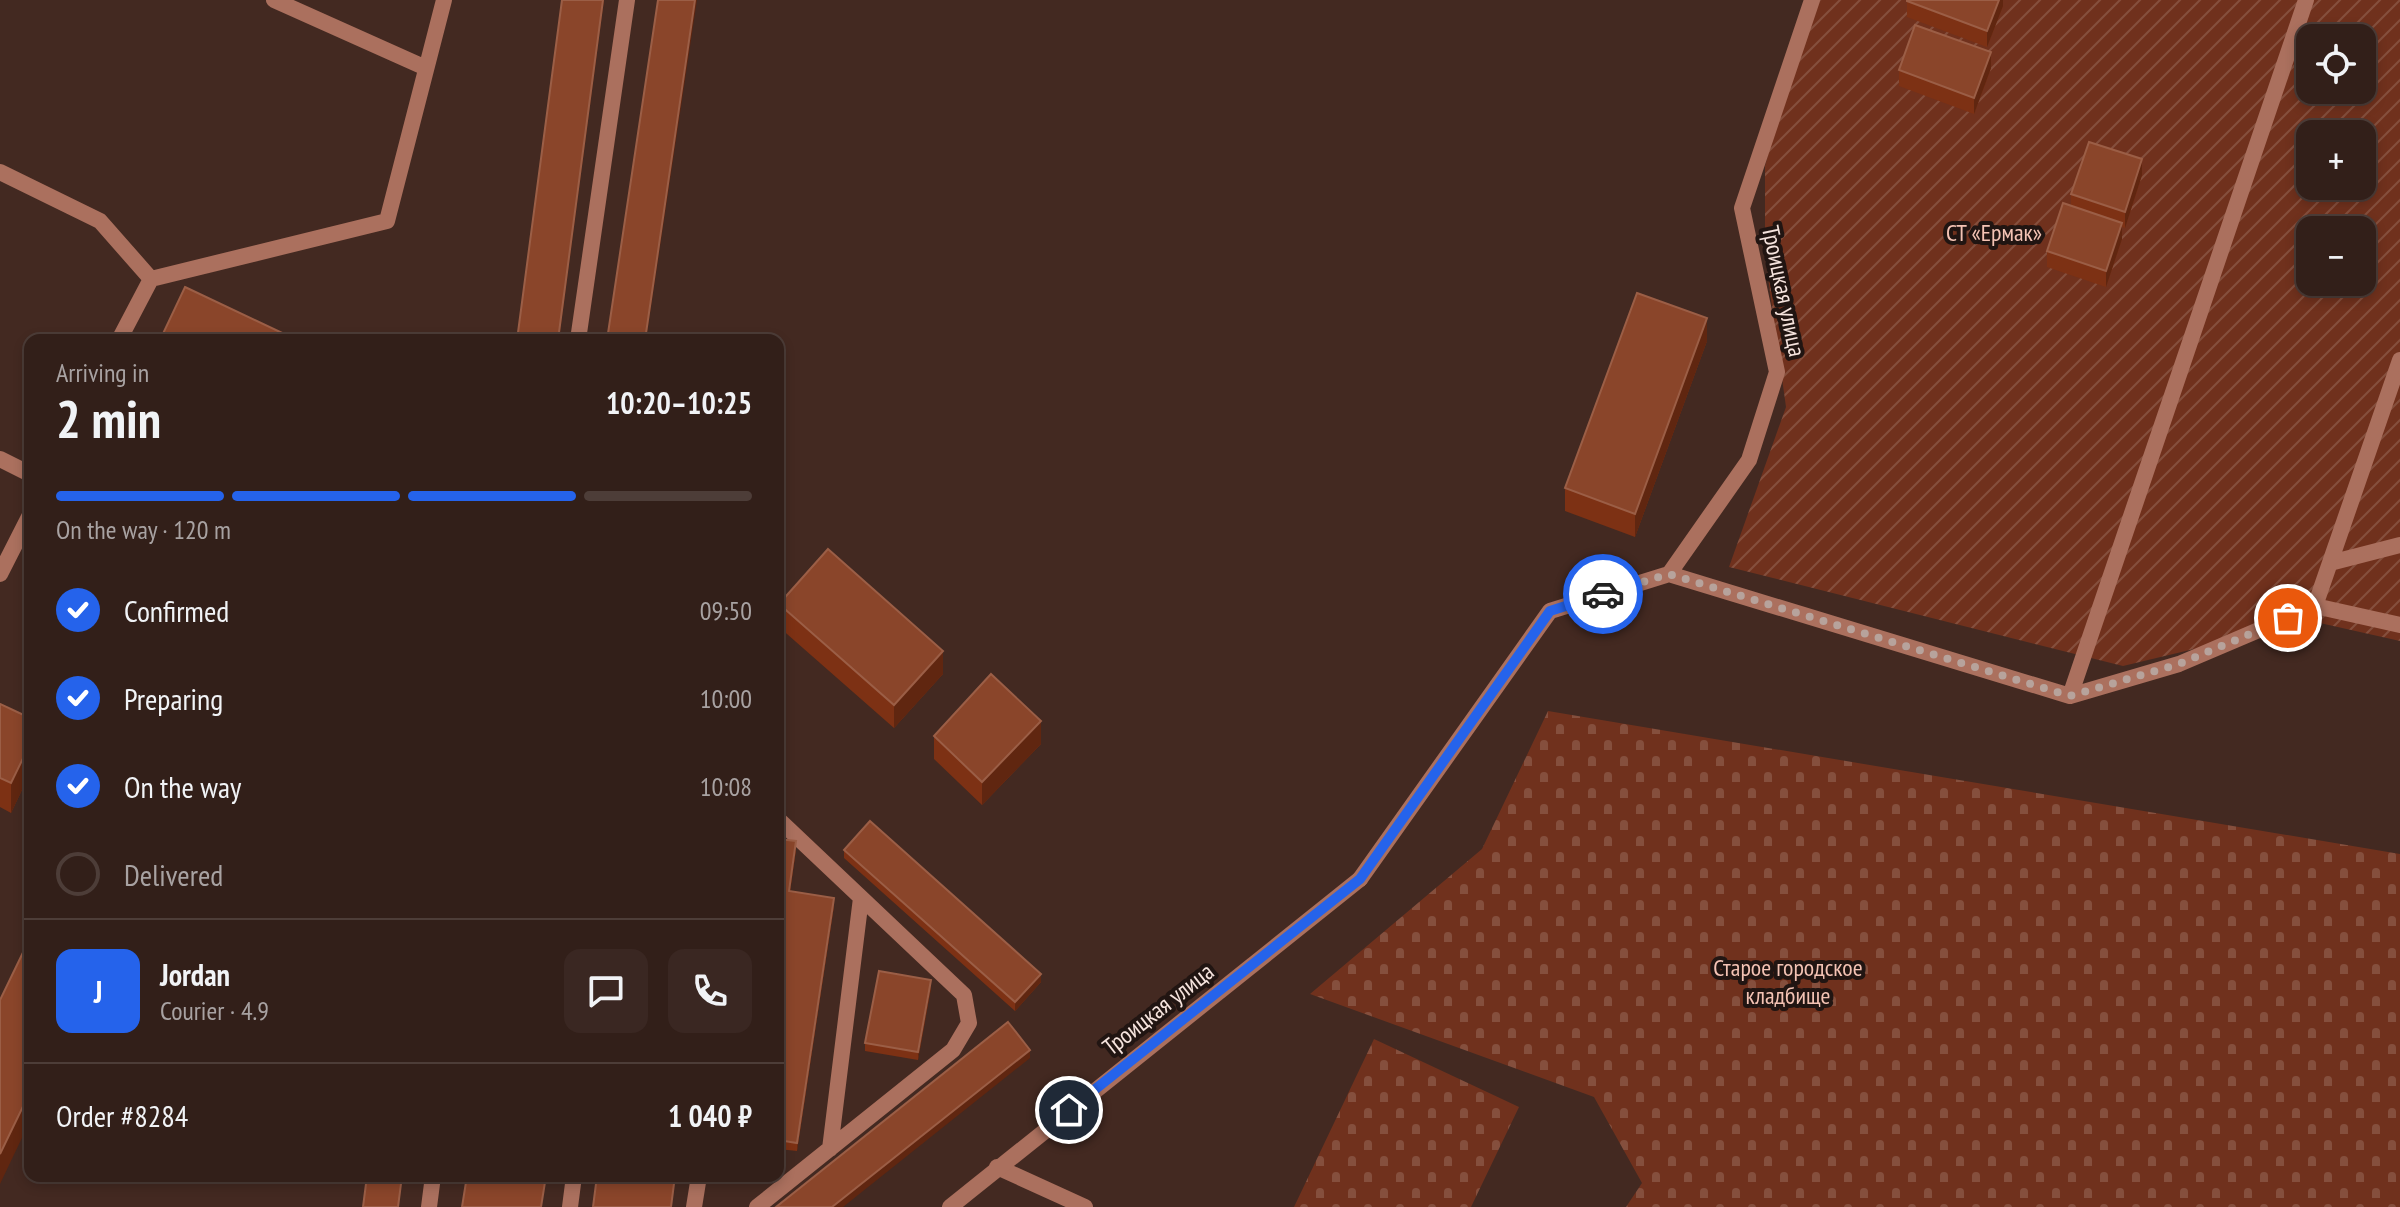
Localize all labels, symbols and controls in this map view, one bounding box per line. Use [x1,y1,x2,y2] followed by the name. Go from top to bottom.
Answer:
[2296,24,2376,296] map controls
[2296,24,2376,104] button: locate
[2296,120,2376,200] button: +
[2296,216,2376,296] button: −
[1946,217,2042,248] park label: СТ «Ермак»
[1755,223,1813,359] street label: Троицкая улица
[56,356,149,389] text: Arriving in
[606,383,752,422] text: 10:20–10:25
[56,385,161,452] text: 2 min
[56,513,231,546] text: On the way · 120 m
[1563,554,1643,634] courier
[1581,572,1625,616] icon: car
[2254,584,2322,652] pin
[56,588,100,632] icon: check
[124,591,229,630] text: Confirmed
[700,594,752,627] text: 09:50
[2266,596,2310,640] icon: bag
[56,676,100,720] icon: check
[124,679,223,718] text: Preparing
[700,682,752,715] text: 10:00
[56,764,100,808] icon: check
[124,767,241,806] text: On the way
[700,770,752,803] text: 10:08
[124,855,223,894] text: Delivered
[564,949,648,1033] button: chat
[668,949,752,1033] button: phone
[1713,952,1863,1011] park label: Старое городское кладбище
[160,955,230,994] text: Jordan
[1096,956,1220,1062] street label: Троицкая улица
[94,972,102,1011] text: J
[160,994,269,1027] text: Courier · 4.9
[1035,1076,1103,1144] pin
[1047,1088,1091,1132] icon: home
[56,1096,188,1135] text: Order #8284
[668,1096,752,1135] text: 1 040 ₽

